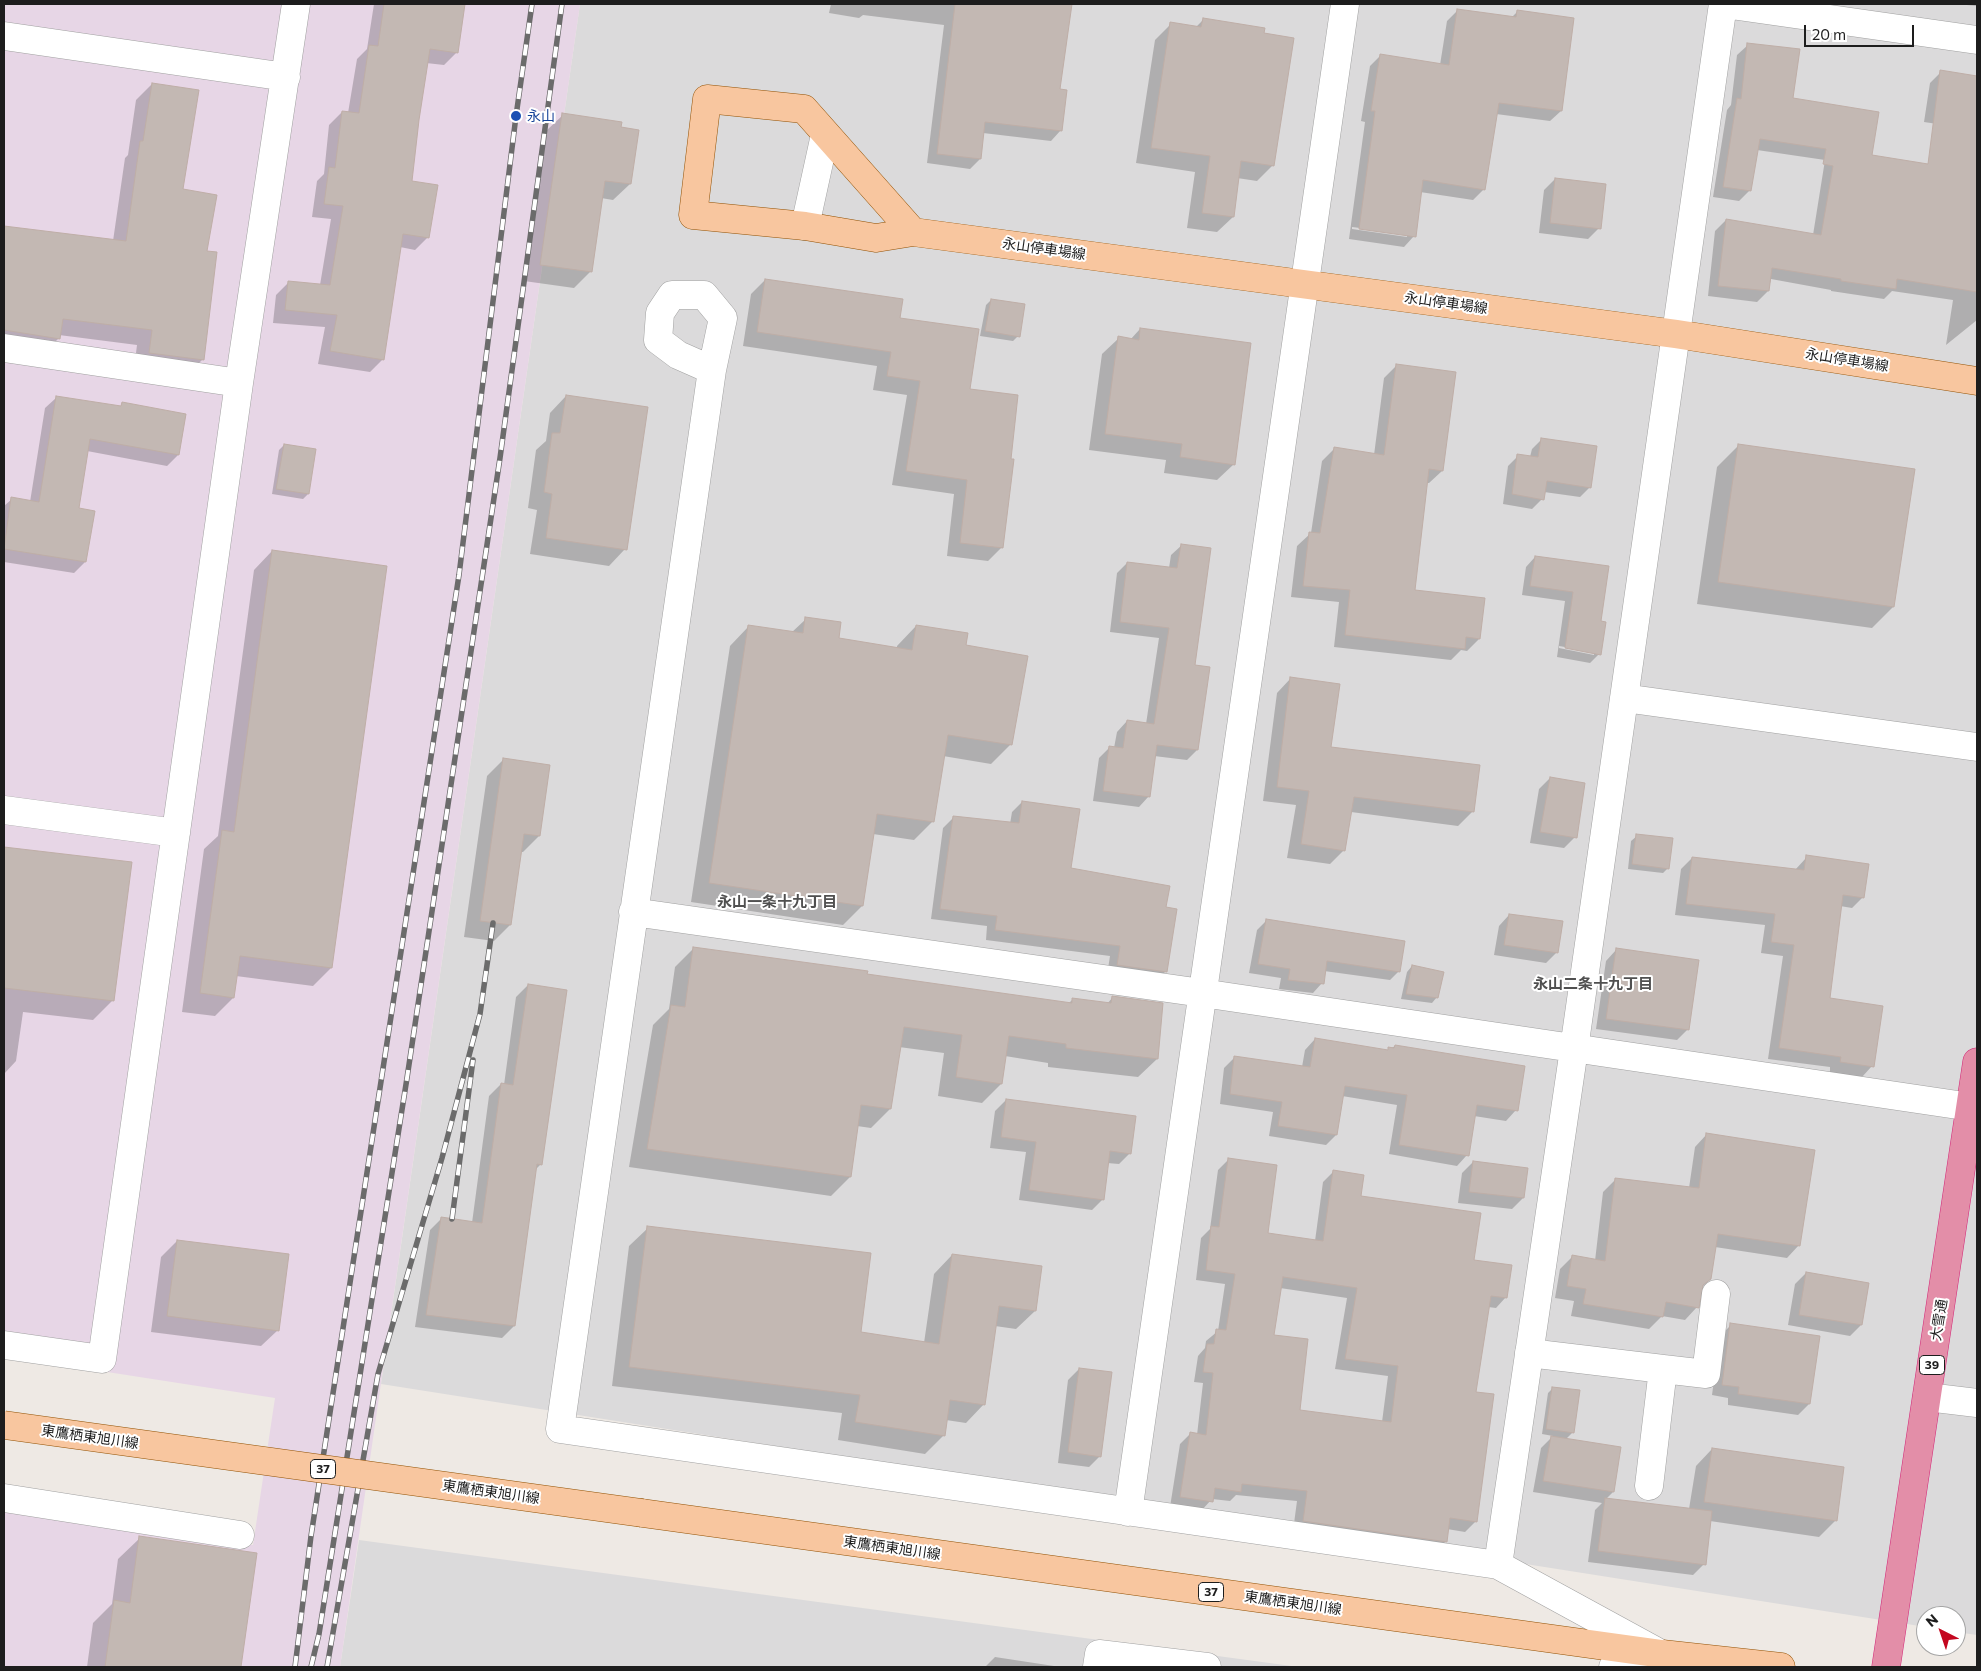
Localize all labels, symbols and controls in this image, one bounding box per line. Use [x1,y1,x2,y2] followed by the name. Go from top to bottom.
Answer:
[1806,15,1916,47] scale bar
[1812,25,1846,43] text: 20 m
[527,108,555,124] place label: 永山
[509,109,523,123] marker: 永山
[1001,235,1087,263] street label: 永山停車場線
[1403,289,1489,317] street label: 永山停車場線
[1804,345,1890,375] street label: 永山停車場線
[717,893,837,911] district label: 永山一条十九丁目
[1533,975,1653,993] district label: 永山二条十九丁目
[1927,1298,1951,1342] street label: 大雪通
[1920,1356,1944,1374] road number: 39
[40,1422,140,1452] street label: 東鷹栖東旭川線
[310,1460,336,1478] road number: 37
[441,1477,541,1507] street label: 東鷹栖東旭川線
[842,1533,942,1563] street label: 東鷹栖東旭川線
[1198,1582,1224,1601] road number: 37
[1243,1588,1343,1618] street label: 東鷹栖東旭川線
[1916,1606,1966,1656] north arrow
[1922,1610,1941,1630] text: N

